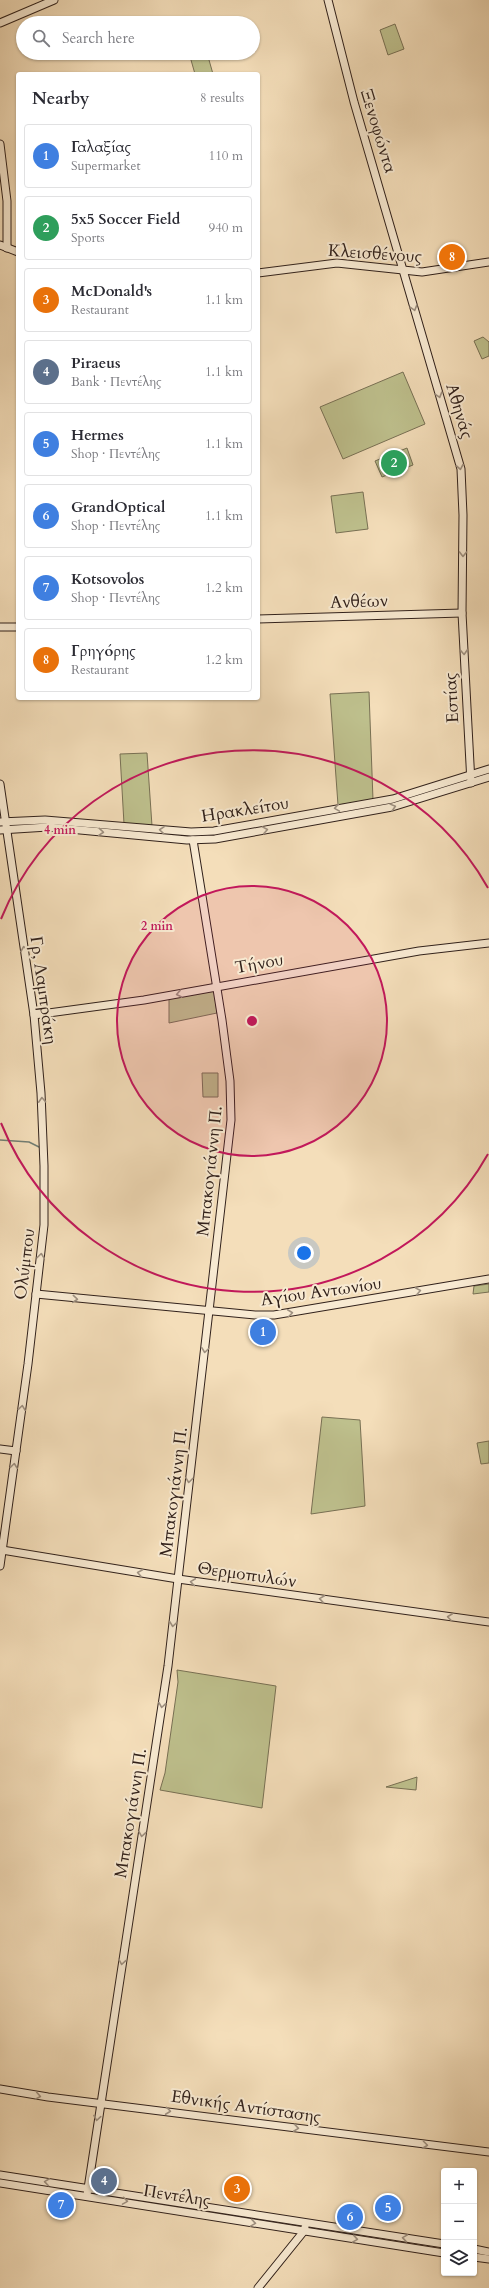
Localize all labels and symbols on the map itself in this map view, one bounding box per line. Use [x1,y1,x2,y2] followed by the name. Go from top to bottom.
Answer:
[355,87,402,176] street label: Ξενοφώντα
[327,239,423,268] street label: Κλεισθένους
[439,242,465,272] pin: 8
[409,304,418,311] one-way arrow
[440,380,479,442] street label: Αθηνάς
[434,392,443,399] one-way arrow
[381,448,407,478] pin: 2
[455,464,464,470] one-way arrow
[459,551,467,557] one-way arrow
[330,589,388,614] street label: Ανθέων
[459,649,468,655] one-way arrow
[439,672,464,724] street label: Εστίας
[200,791,290,828] street label: Ηρακλείτου
[334,803,340,812] one-way arrow
[390,803,396,811] one-way arrow
[44,822,76,838] text: 4 min
[159,825,165,834] one-way arrow
[262,826,269,835] one-way arrow
[98,828,104,837] one-way arrow
[141,918,173,934] text: 2 min
[25,935,62,1046] street label: Γρ, Λαμπράκη
[20,946,29,952] one-way arrow
[233,948,285,979] street label: Τήνου
[176,989,182,998] one-way arrow
[245,1014,259,1028] centre of rings
[37,1097,46,1103] one-way arrow
[191,1105,228,1237] street label: Μπακογιάννη Π.
[9,1227,40,1301] street label: Ολύμπου
[294,1243,314,1263] your location
[36,1253,45,1259] one-way arrow
[259,1272,383,1311] street label: Αγίου Αντωνίου
[415,1288,421,1296] one-way arrow
[72,1294,78,1303] one-way arrow
[287,1309,293,1318] one-way arrow
[250,1317,276,1347] pin: 1
[200,1347,209,1353] one-way arrow
[17,1405,26,1411] one-way arrow
[154,1426,193,1559] street label: Μπακογιάννη Π.
[9,1463,18,1469] one-way arrow
[185,1477,194,1484] one-way arrow
[196,1556,298,1593] street label: Θερμοπυλών
[137,1569,143,1578] one-way arrow
[190,1577,196,1586] one-way arrow
[318,1595,325,1604] one-way arrow
[447,1613,453,1622] one-way arrow
[169,1620,178,1627] one-way arrow
[158,1702,167,1708] one-way arrow
[109,1747,152,1880] street label: Μπακογιάννη Π.
[139,1831,147,1837] one-way arrow
[118,1959,127,1965] one-way arrow
[170,2085,322,2128] street label: Εθνικής Αντίστασης
[35,2091,42,2099] one-way arrow
[164,2106,171,2115] one-way arrow
[93,2115,102,2121] one-way arrow
[293,2123,299,2132] one-way arrow
[422,2140,428,2149] one-way arrow
[91,2166,117,2196] pin: 4
[224,2174,250,2204] pin: 3
[44,2178,50,2187] one-way arrow
[142,2179,212,2212] street label: Πεντέλης
[48,2190,74,2220] pin: 7
[375,2193,401,2223] pin: 5
[122,2196,128,2205] one-way arrow
[337,2202,363,2232] pin: 6
[250,2218,256,2226] one-way arrow
[352,2234,358,2243] one-way arrow
[402,2235,409,2243] one-way arrow

